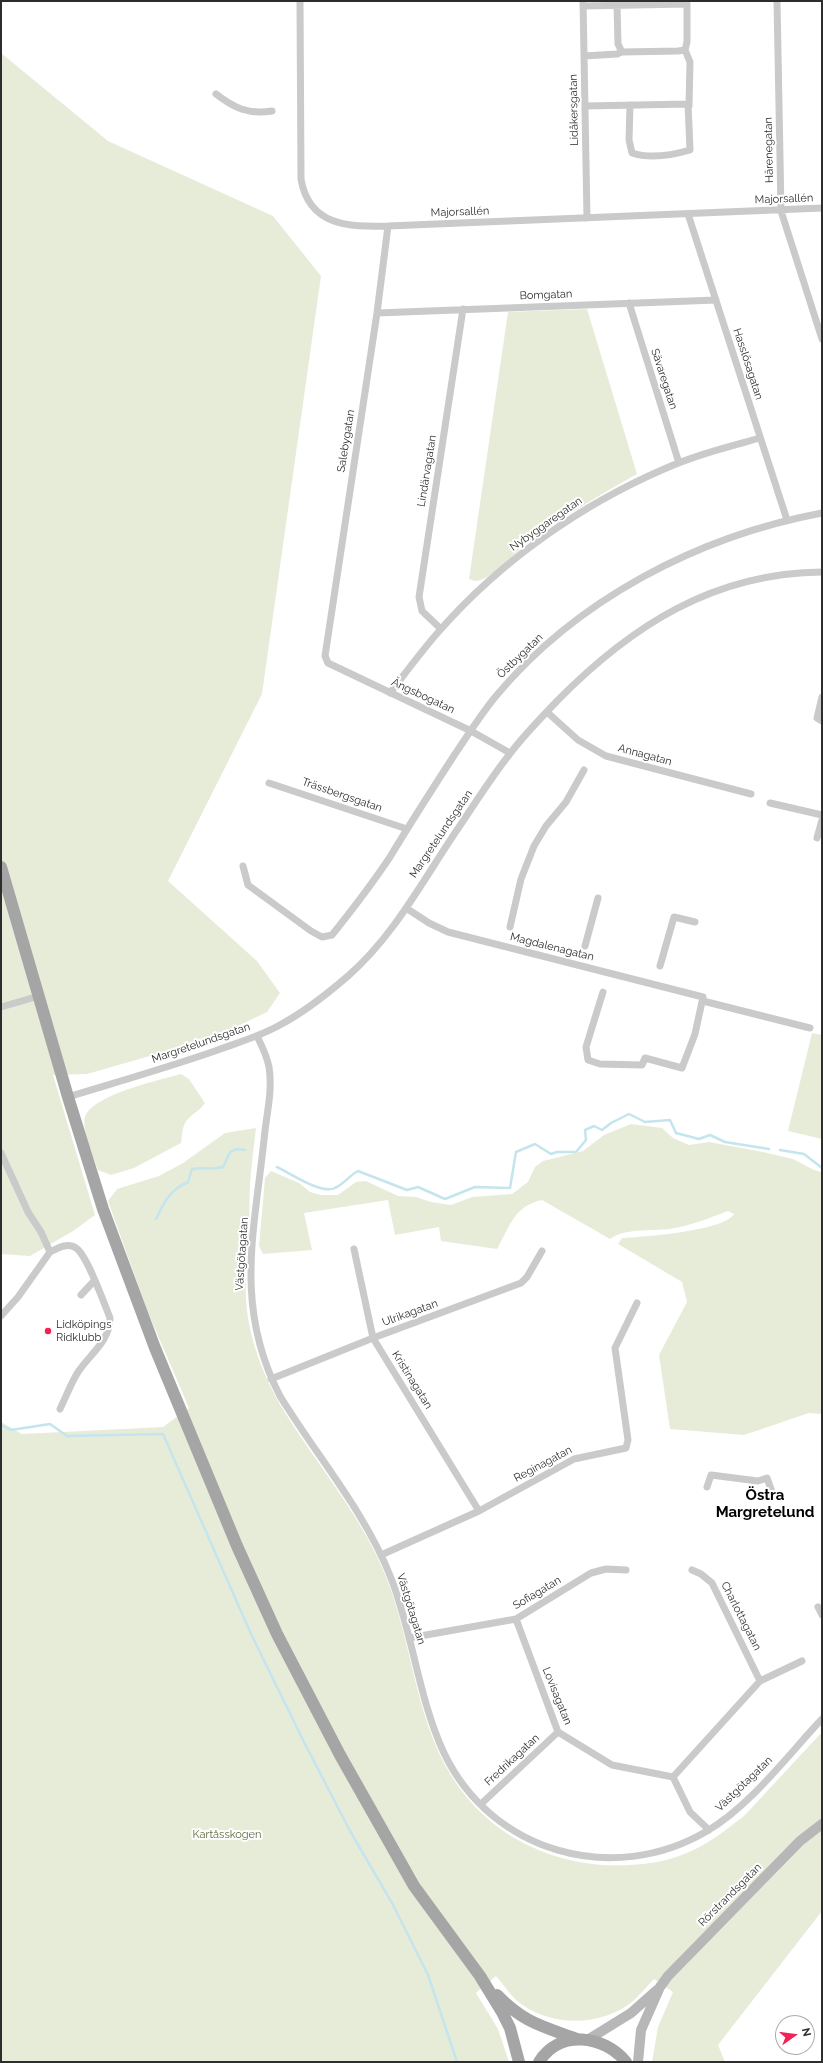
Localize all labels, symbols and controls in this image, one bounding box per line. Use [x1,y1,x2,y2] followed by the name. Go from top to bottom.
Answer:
[567,74,581,146] street label: Lidåkersgatan
[762,117,776,183] street label: Härenegatan
[754,191,814,207] street label: Majorsallén
[430,204,490,220] street label: Majorsallén
[519,287,573,303] street label: Bomgatan
[730,327,766,401] street label: Hasslösagatan
[648,347,680,411] street label: Sävaregatan
[335,409,357,473] street label: Salebygatan
[415,434,439,508] street label: Lindärvagatan
[507,494,585,554] street label: Nybyggaregatan
[494,631,546,681] street label: Östbygatan
[389,676,457,716] street label: Ängsbogatan
[617,741,673,769] street label: Annagatan
[300,775,384,815] street label: Trässbergsgatan
[407,788,475,880] street label: Margretelundsgatan
[509,930,595,964] street label: Magdalenagatan
[150,1020,252,1066] street label: Margretelundsgatan
[233,1217,251,1291] street label: Västgötagatan
[380,1297,440,1329] street label: Ulrikagatan
[56,1318,111,1344] place label: Lidköpings Ridklubb
[43,1326,53,1336] marker: Lidköpings Ridklubb
[389,1349,435,1411] street label: Kristinagatan
[512,1443,574,1485] street label: Reginagatan
[716,1486,814,1521] district label: Östra Margretelund
[394,1572,428,1646] street label: Västgötagatan
[511,1574,563,1612] street label: Sofiagatan
[718,1579,764,1653] street label: Charlottagatan
[539,1665,575,1727] street label: Lovisagatan
[482,1731,542,1789] street label: Fredrikagatan
[713,1754,775,1814] street label: Västgötagatan
[193,1828,261,1842] park label: Kartåsskogen
[696,1861,764,1929] street label: Rörstrandsgatan
[775,2015,815,2055] north arrow
[799,2027,813,2038] text: N

